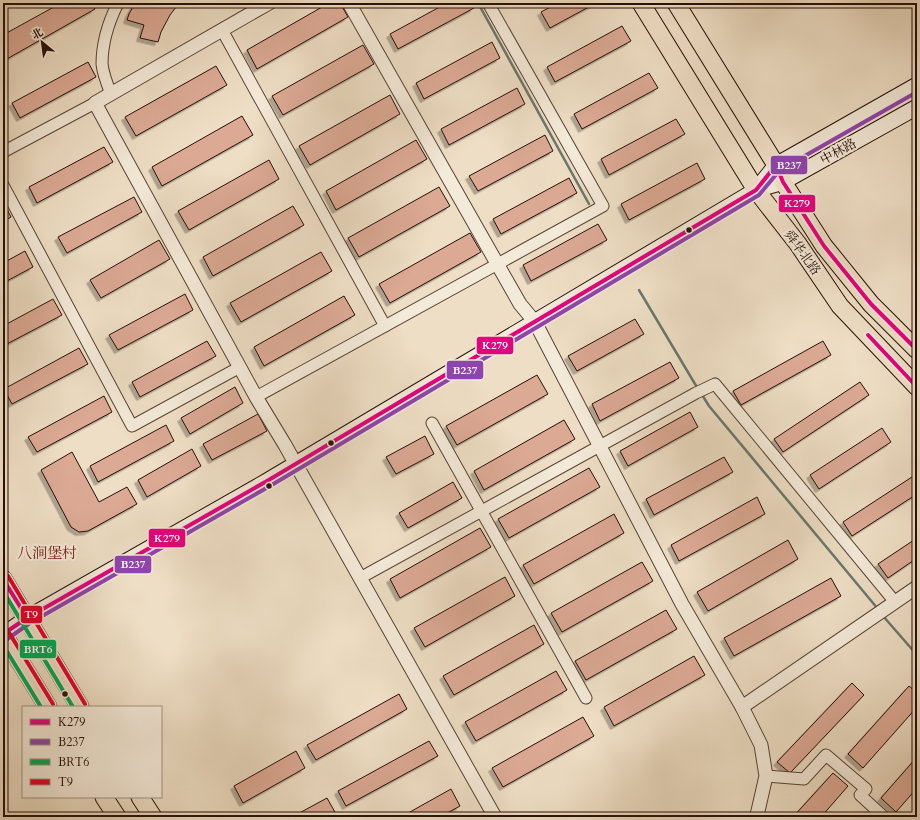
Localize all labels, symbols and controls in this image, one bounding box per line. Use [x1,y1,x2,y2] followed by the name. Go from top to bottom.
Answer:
[22,22,62,62] north arrow
[29,24,46,43] text: 北
[817,135,860,169] street label: 中林路
[770,155,808,175] line badge: B237
[777,158,802,173] text: B237
[778,194,816,213] line badge: K279
[784,196,810,211] text: K279
[684,225,694,235] unlabelled marker
[780,226,825,279] street label: 舜华北路
[476,336,514,355] line badge: K279
[482,338,508,353] text: K279
[446,360,484,380] line badge: B237
[453,363,478,378] text: B237
[326,438,336,448] unlabelled marker
[264,481,274,491] unlabelled marker
[148,528,186,548] line badge: K279
[154,531,180,546] text: K279
[17,543,77,563] district label: 八涧堡村
[114,555,152,574] line badge: B237
[121,557,146,572] text: B237
[20,605,43,624] line badge: T9
[24,607,38,622] text: T9
[19,639,57,659] line badge: BRT6
[24,642,53,657] text: BRT6
[60,689,70,699] unlabelled marker
[22,706,162,798] legend
[58,714,85,730] text: K279
[58,734,85,750] text: B237
[58,754,89,770] text: BRT6
[58,774,73,790] text: T9

